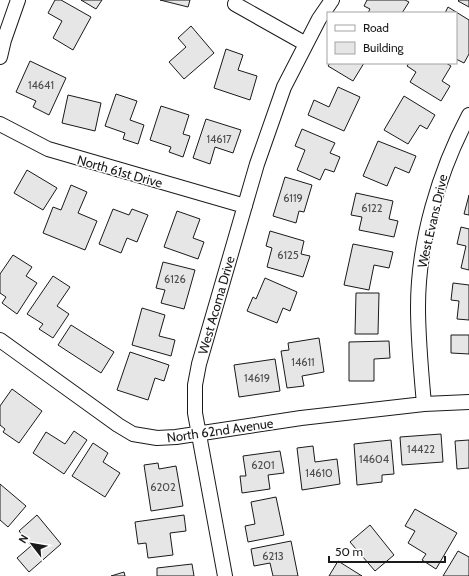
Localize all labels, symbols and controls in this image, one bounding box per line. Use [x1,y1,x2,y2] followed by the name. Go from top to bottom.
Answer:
[327,12,457,64] legend
[363,20,389,35] text: Road
[363,40,405,55] text: Building
[28,78,54,92] house number: 14641
[206,132,232,146] house number: 14617
[76,151,165,191] street label: North 61st Drive
[413,172,451,269] street label: West Evans Drive
[283,191,303,205] house number: 6119
[361,201,383,215] house number: 6122
[277,248,299,262] house number: 6125
[194,254,238,356] street label: West Acoma Drive
[164,272,186,286] house number: 6126
[291,355,315,369] house number: 14611
[244,371,270,385] house number: 14619
[166,415,275,445] street label: North 62nd Avenue
[407,442,435,456] house number: 14422
[359,452,390,466] house number: 14604
[251,458,275,472] house number: 6201
[305,466,333,480] house number: 14610
[150,480,176,494] house number: 6202
[12,524,52,564] north arrow
[15,532,31,546] text: N
[329,538,445,564] scale bar
[335,544,363,559] text: 50 m
[262,549,284,563] house number: 6213

